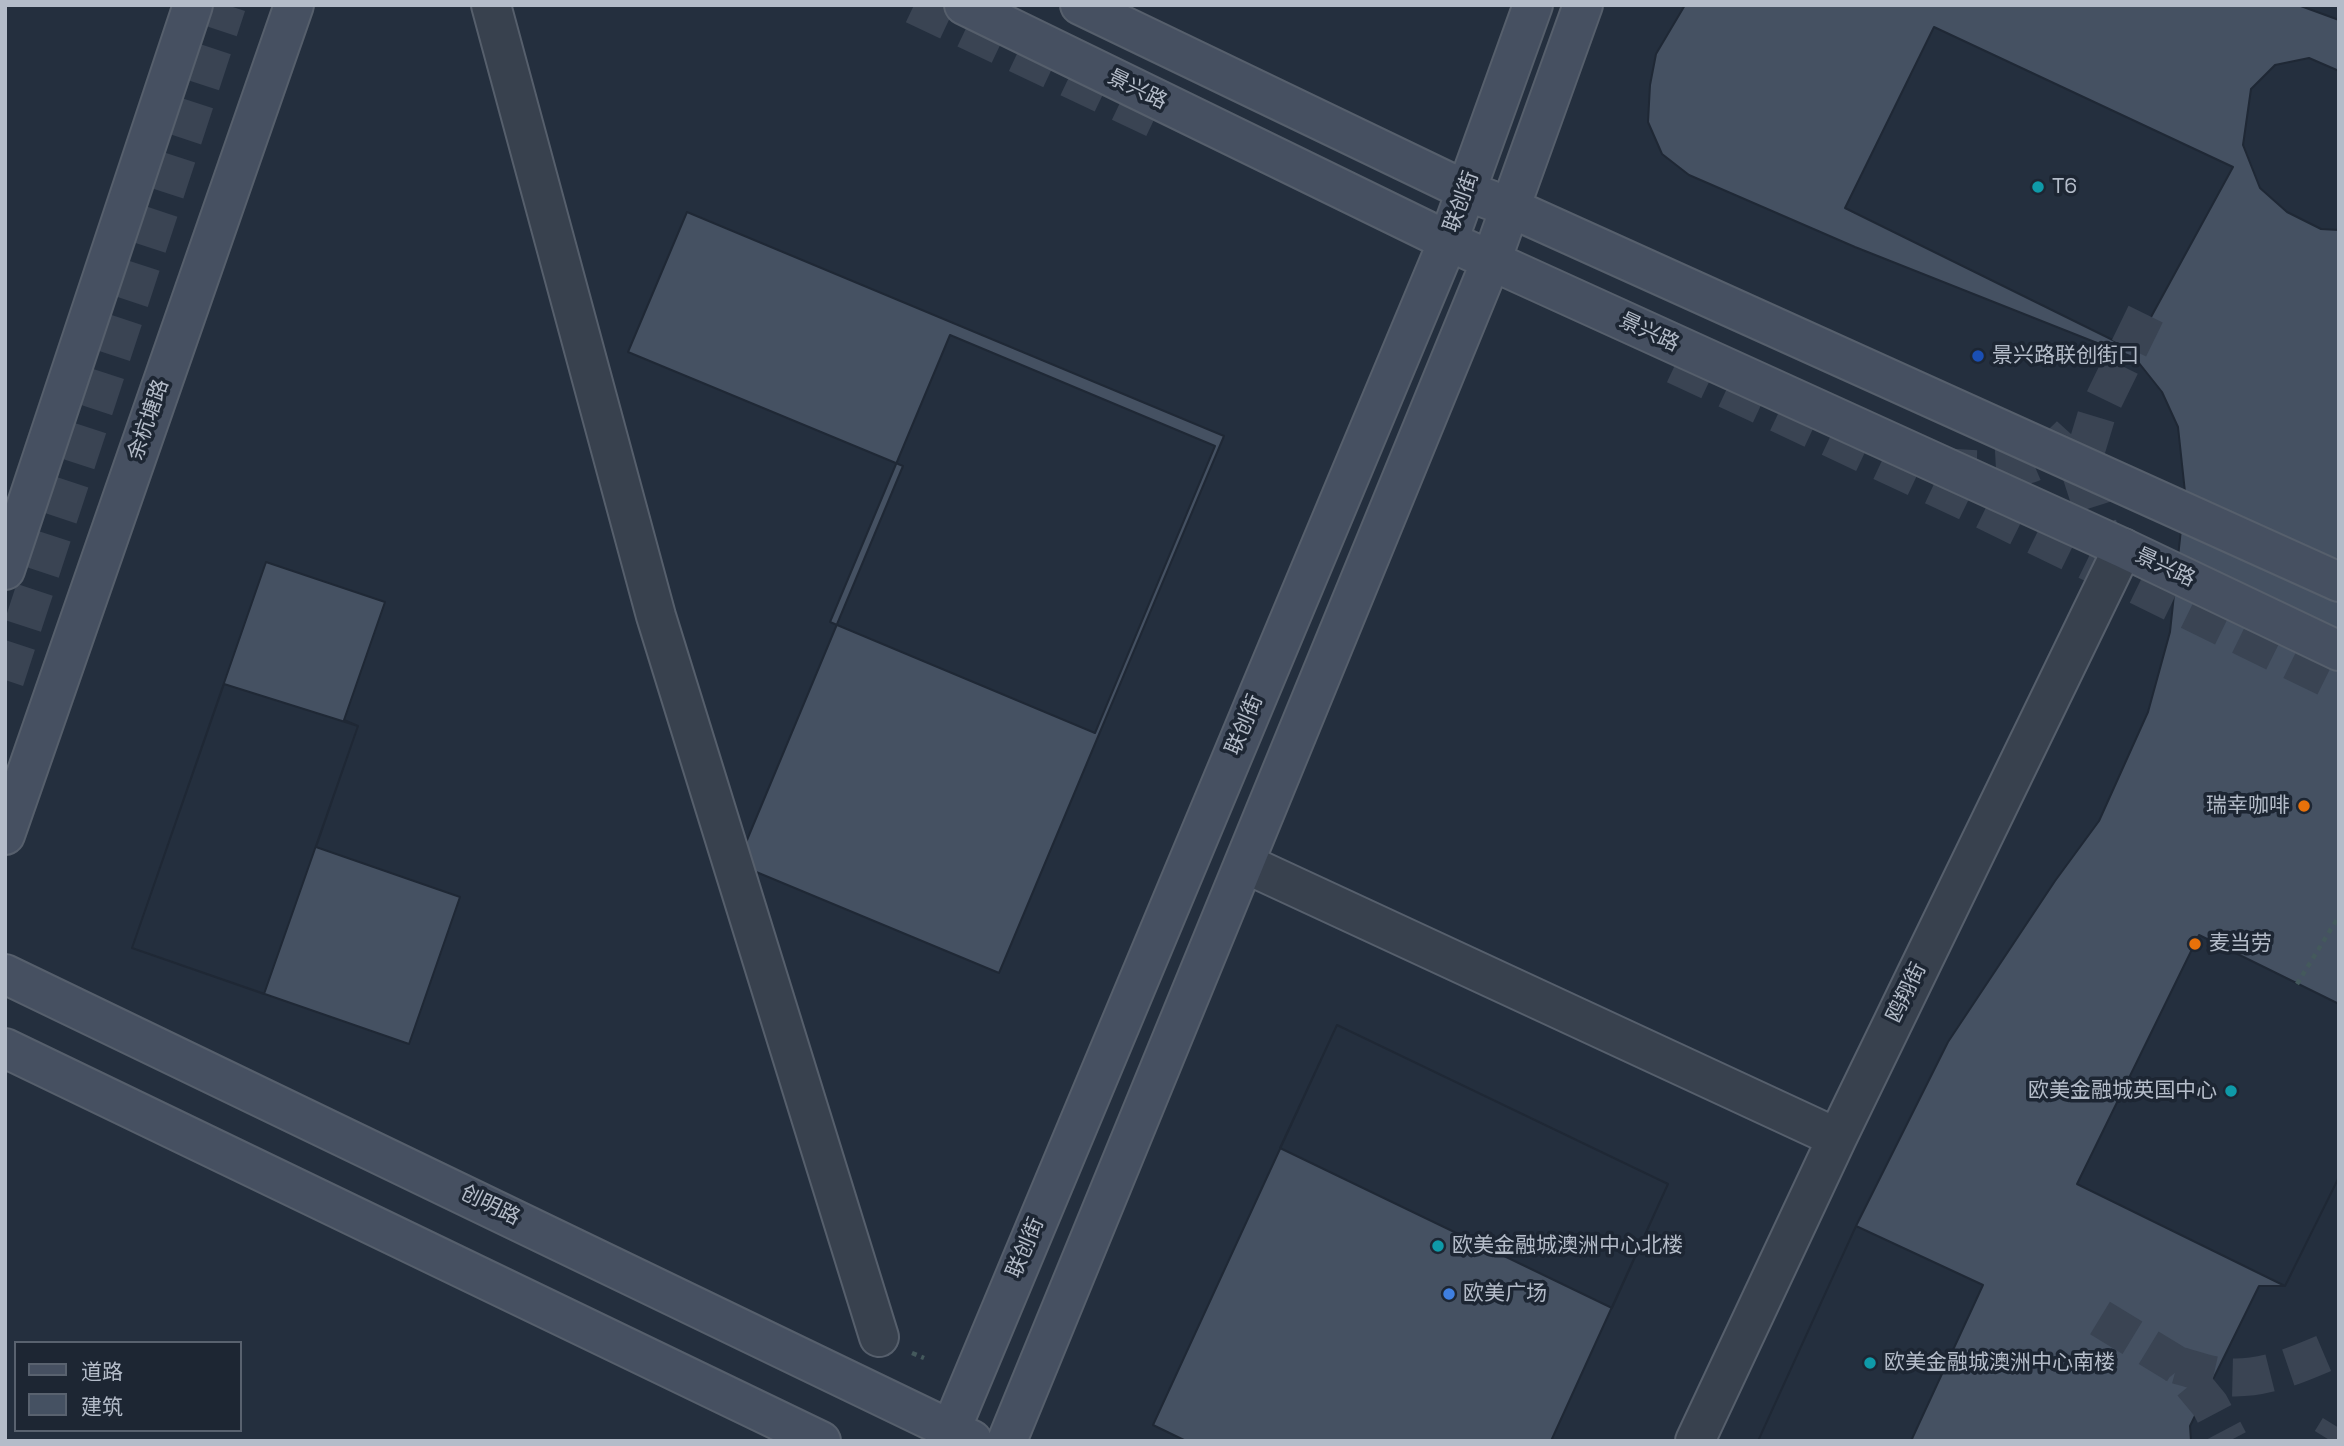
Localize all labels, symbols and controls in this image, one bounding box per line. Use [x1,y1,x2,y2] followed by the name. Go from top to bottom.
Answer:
[1103,65,1171,115] street label: 景兴路
[1439,168,1485,236] street label: 联创街
[2052,174,2077,200] place label: T6
[2030,179,2046,195] marker: T6
[1615,308,1683,358] street label: 景兴路
[1992,343,2139,369] place label: 景兴路联创街口
[1970,348,1986,364] marker: 景兴路联创街口
[123,376,175,464] street label: 余杭塘路
[2131,543,2199,593] street label: 景兴路
[1221,691,1269,759] street label: 联创街
[2206,793,2290,819] place label: 瑞幸咖啡
[2296,798,2312,814] marker: 瑞幸咖啡
[2209,931,2272,957] place label: 麦当劳
[2187,936,2203,952] marker: 麦当劳
[1882,959,1932,1027] street label: 鸥翔街
[2028,1078,2217,1104] place label: 欧美金融城英国中心
[2223,1083,2239,1099] marker: 欧美金融城英国中心
[456,1181,524,1231] street label: 创明路
[1002,1214,1050,1282] street label: 联创街
[1452,1233,1683,1259] place label: 欧美金融城澳洲中心北楼
[1430,1238,1446,1254] marker: 欧美金融城澳洲中心北楼
[1463,1281,1547,1307] place label: 欧美广场
[1441,1286,1457,1302] marker: 欧美广场
[14,1341,242,1432] legend
[1884,1350,2115,1376] place label: 欧美金融城澳洲中心南楼
[1862,1355,1878,1371] marker: 欧美金融城澳洲中心南楼
[81,1358,123,1385] text: 道路
[81,1393,123,1420] text: 建筑

